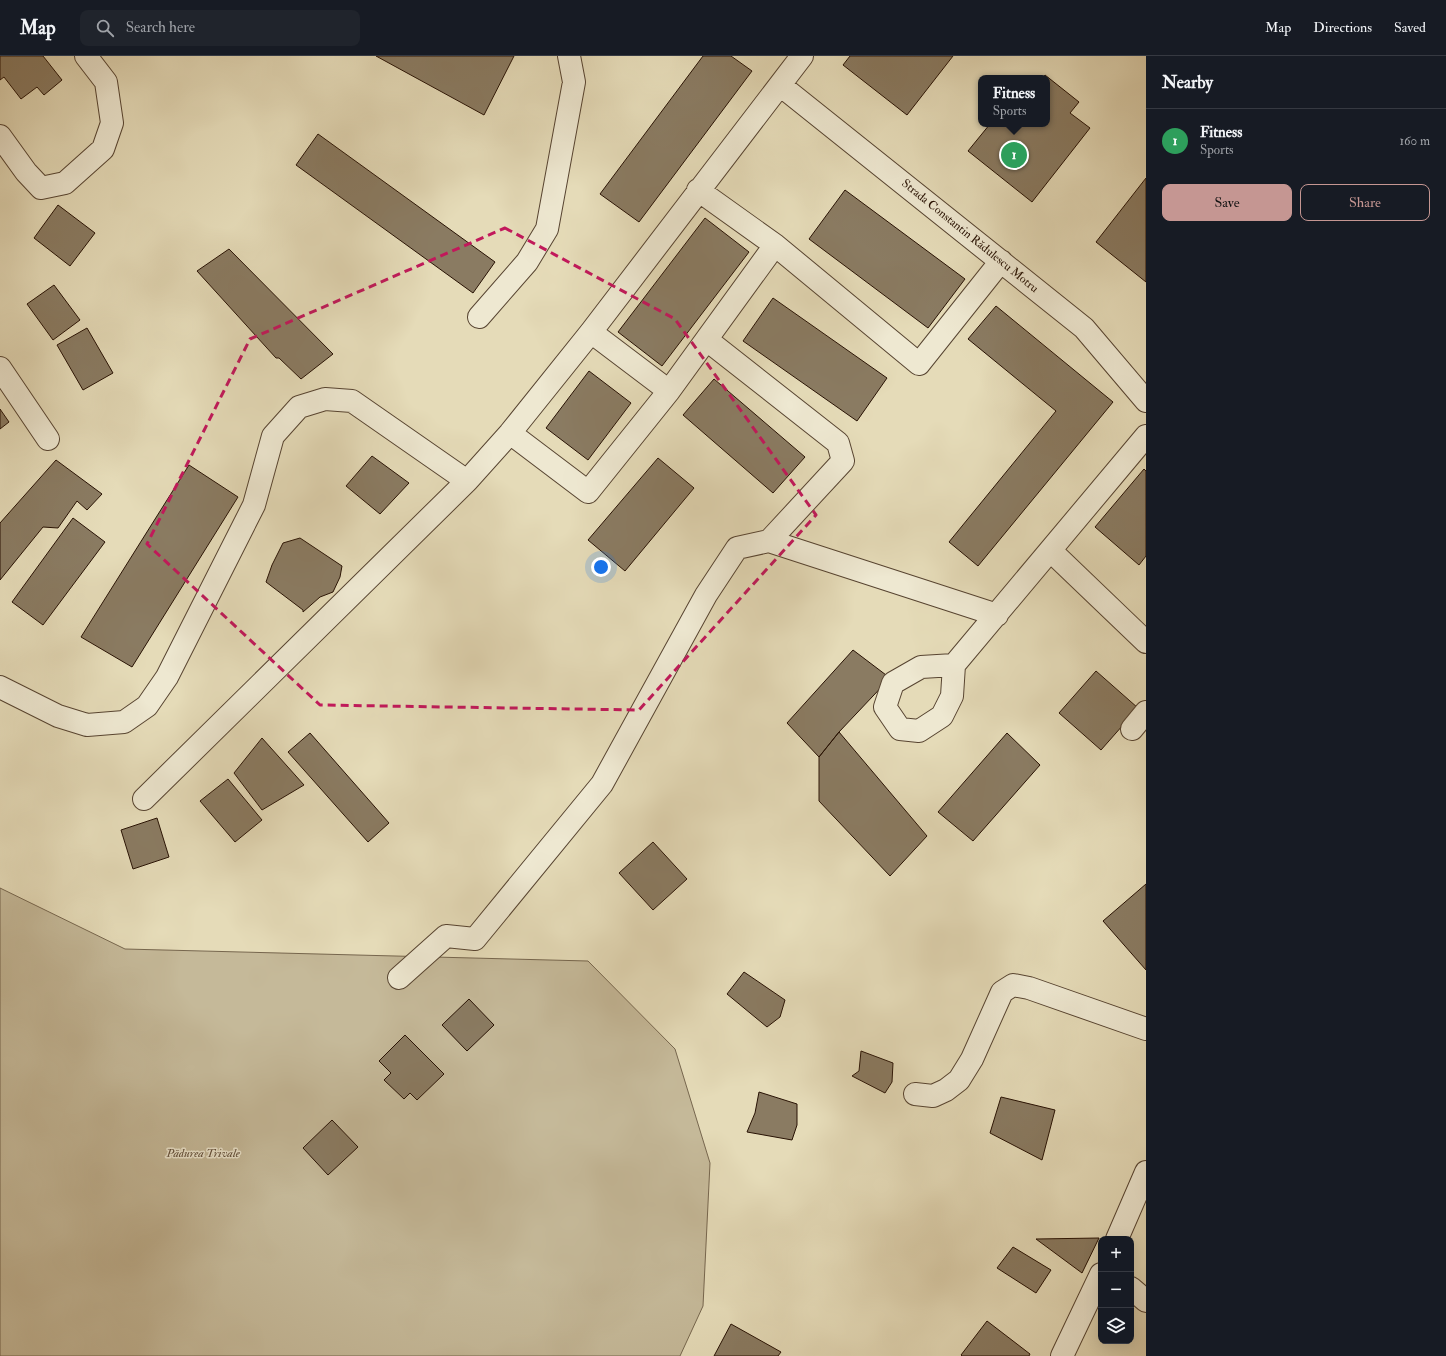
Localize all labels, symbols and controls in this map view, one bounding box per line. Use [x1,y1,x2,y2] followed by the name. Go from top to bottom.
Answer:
[80,10,360,46] search box
[20,16,56,40] text: Map
[94,17,116,39] icon: search
[126,18,195,37] text: Search here
[1265,19,1291,36] text: Map
[1313,19,1372,36] text: Directions
[1394,19,1426,36] text: Saved
[1162,72,1213,93] text: Nearby
[978,75,1050,127] popup
[993,84,1035,103] text: Fitness
[993,103,1026,119] text: Sports
[1200,123,1242,142] text: Fitness
[1173,133,1177,149] text: 1
[1399,133,1430,149] text: 160 m
[1001,140,1027,170] pin: 1
[1200,142,1234,158] text: Sports
[898,176,1042,296] street label: Strada Constantin Rădulescu Motru
[1162,184,1292,221] button: Save
[1300,184,1430,221] button: Share
[591,557,611,577] your location
[165,1146,241,1161] park label: Pădurea Trivale
[1098,1236,1134,1344] map controls
[1098,1236,1134,1272] button: +
[1098,1272,1134,1308] button: −
[1098,1308,1134,1344] button: layers

